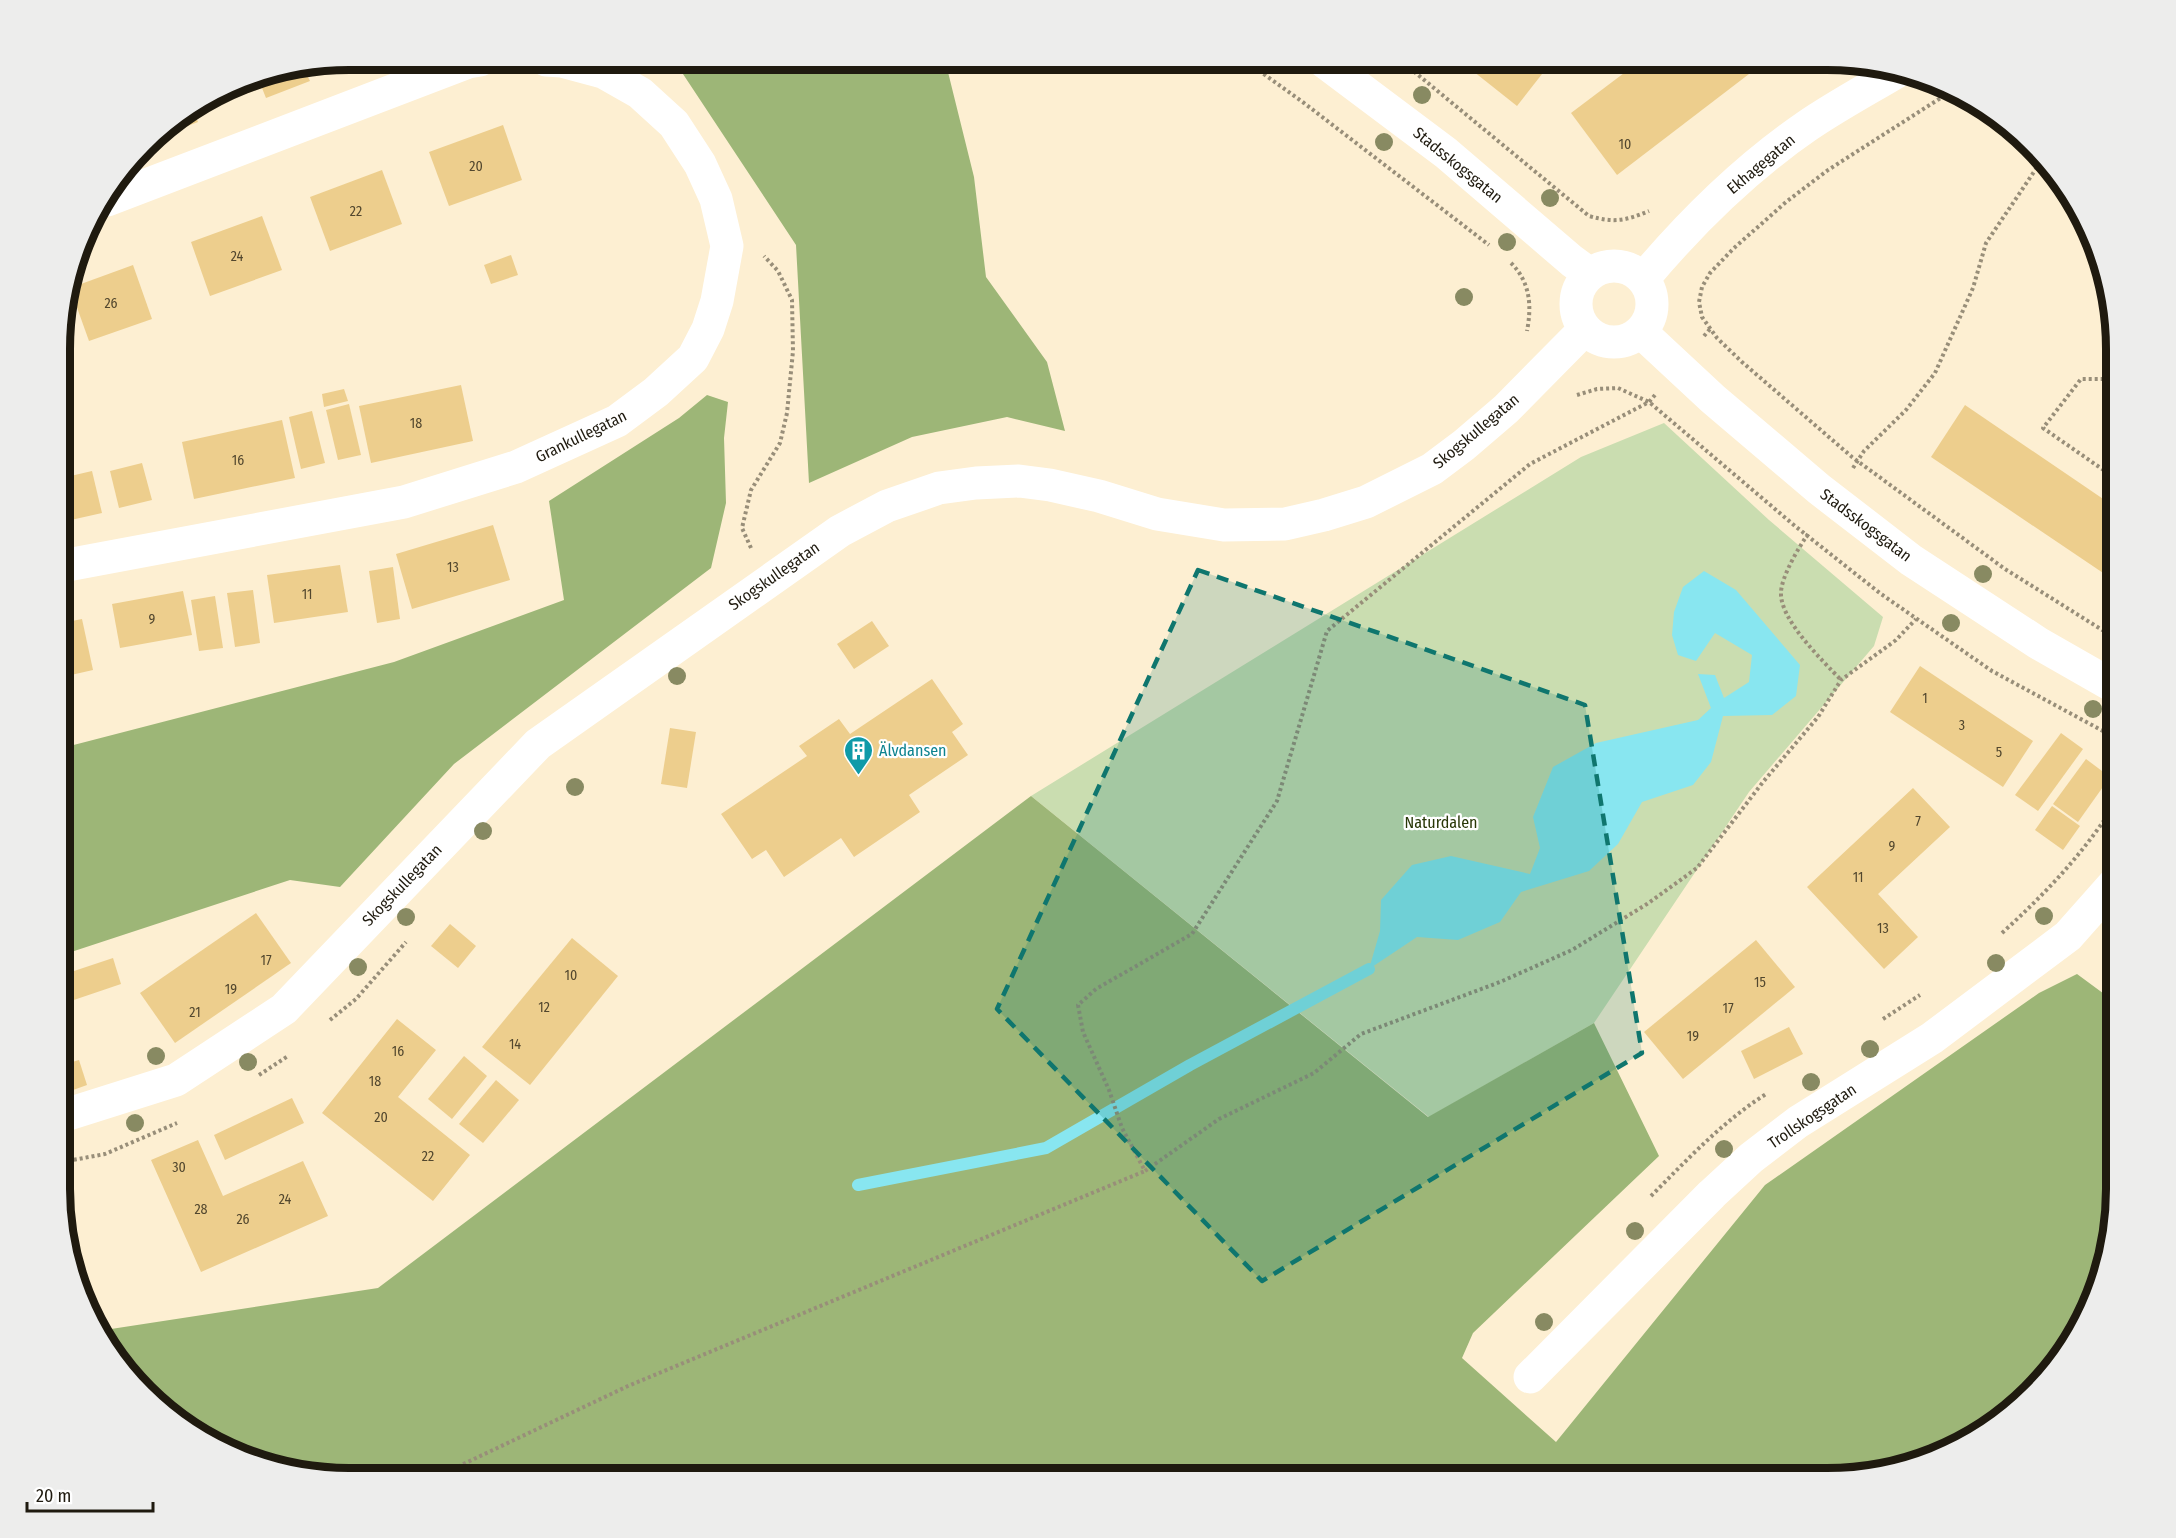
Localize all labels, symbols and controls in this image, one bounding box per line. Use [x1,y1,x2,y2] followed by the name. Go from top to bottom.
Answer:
[1410,123,1506,207] street label: Stadsskogsgatan
[1723,130,1799,198] street label: Ekhagegatan
[1619,136,1631,153] house number: 10
[469,158,483,175] house number: 20
[350,203,362,220] house number: 22
[231,248,244,265] house number: 24
[104,295,118,312] house number: 26
[1429,390,1523,472] street label: Skogskullegatan
[532,406,630,466] street label: Grankullegatan
[410,415,422,432] house number: 18
[232,452,244,469] house number: 16
[1817,484,1915,566] street label: Stadsskogsgatan
[725,538,823,614] street label: Skogskullegatan
[447,559,459,576] house number: 13
[302,586,312,603] house number: 11
[149,611,156,628] house number: 9
[1922,690,1928,707] house number: 1
[1959,717,1965,734] house number: 3
[842,734,874,776] building icon: Älvdansen
[879,741,947,760] place label: Älvdansen
[1996,744,2002,761] house number: 5
[1404,813,1478,832] park label: Naturdalen
[1915,813,1921,830] house number: 7
[1889,838,1896,855] house number: 9
[358,840,446,930] street label: Skogskullegatan
[1853,869,1863,886] house number: 11
[1877,920,1889,937] house number: 13
[260,952,272,969] house number: 17
[565,967,577,984] house number: 10
[1754,974,1766,991] house number: 15
[225,981,237,998] house number: 19
[538,999,550,1016] house number: 12
[1722,1000,1734,1017] house number: 17
[189,1004,201,1021] house number: 21
[1687,1028,1699,1045] house number: 19
[509,1036,521,1053] house number: 14
[392,1043,404,1060] house number: 16
[369,1073,381,1090] house number: 18
[1764,1080,1860,1152] street label: Trollskogsgatan
[374,1109,388,1126] house number: 20
[422,1148,434,1165] house number: 22
[172,1159,186,1176] house number: 30
[279,1191,292,1208] house number: 24
[194,1201,208,1218] house number: 28
[236,1211,250,1228] house number: 26
[27,1475,153,1513] scale bar
[36,1485,71,1507] text: 20 m

